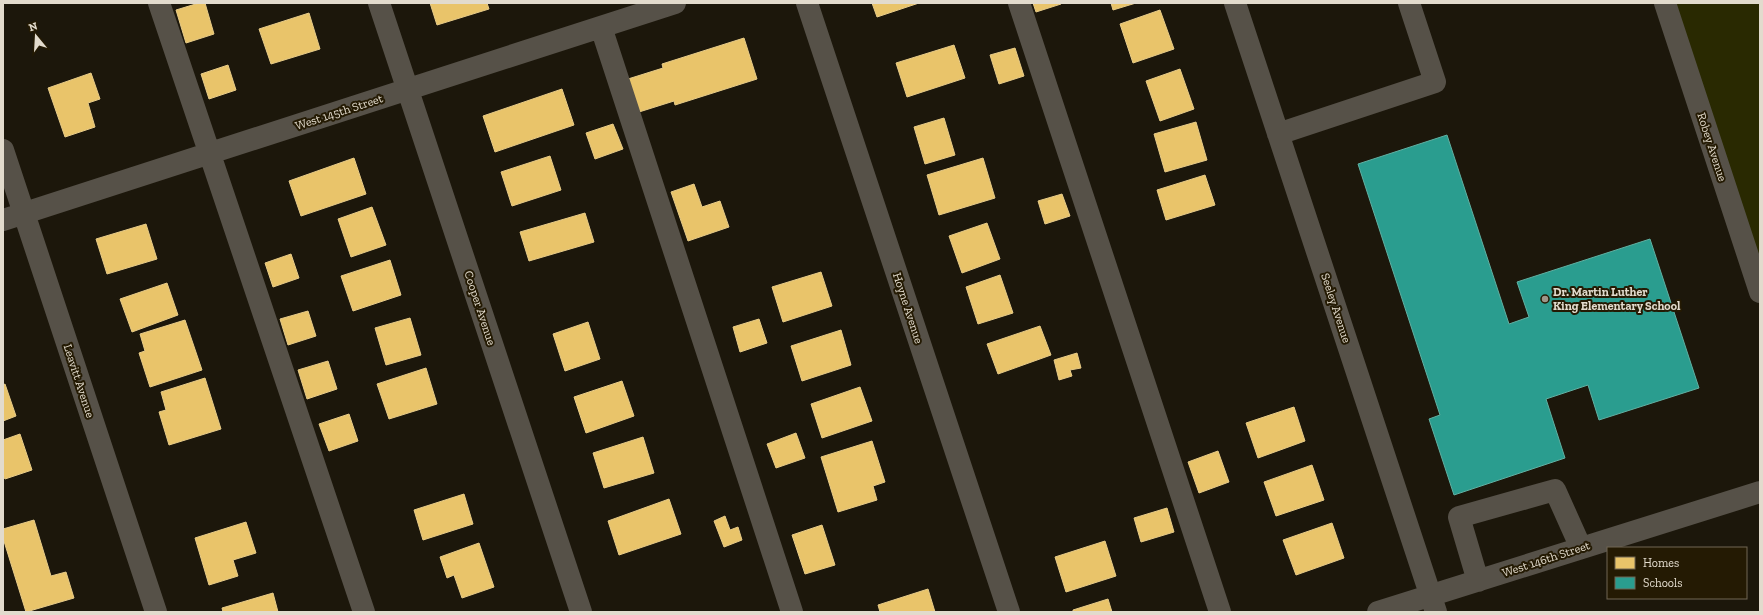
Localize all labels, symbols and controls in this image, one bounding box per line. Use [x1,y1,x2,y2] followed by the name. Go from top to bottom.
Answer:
[16,16,56,56] north arrow
[27,19,40,34] text: N
[293,91,385,133] street label: West 145th Street
[1694,111,1730,183] street label: Robey Avenue
[461,269,499,347] street label: Cooper Avenue
[890,271,926,346] street label: Hoyne Avenue
[1318,271,1354,345] street label: Seeley Avenue
[1553,285,1681,313] place label: Dr. Martin Luther King Elementary School
[1540,294,1550,304] marker: Dr. Martin Luther King Elementary School
[61,342,98,420] street label: Leavitt Avenue
[1500,538,1592,580] street label: West 146th Street
[1607,547,1747,599] legend
[1643,556,1679,570] text: Homes
[1643,576,1682,590] text: Schools

